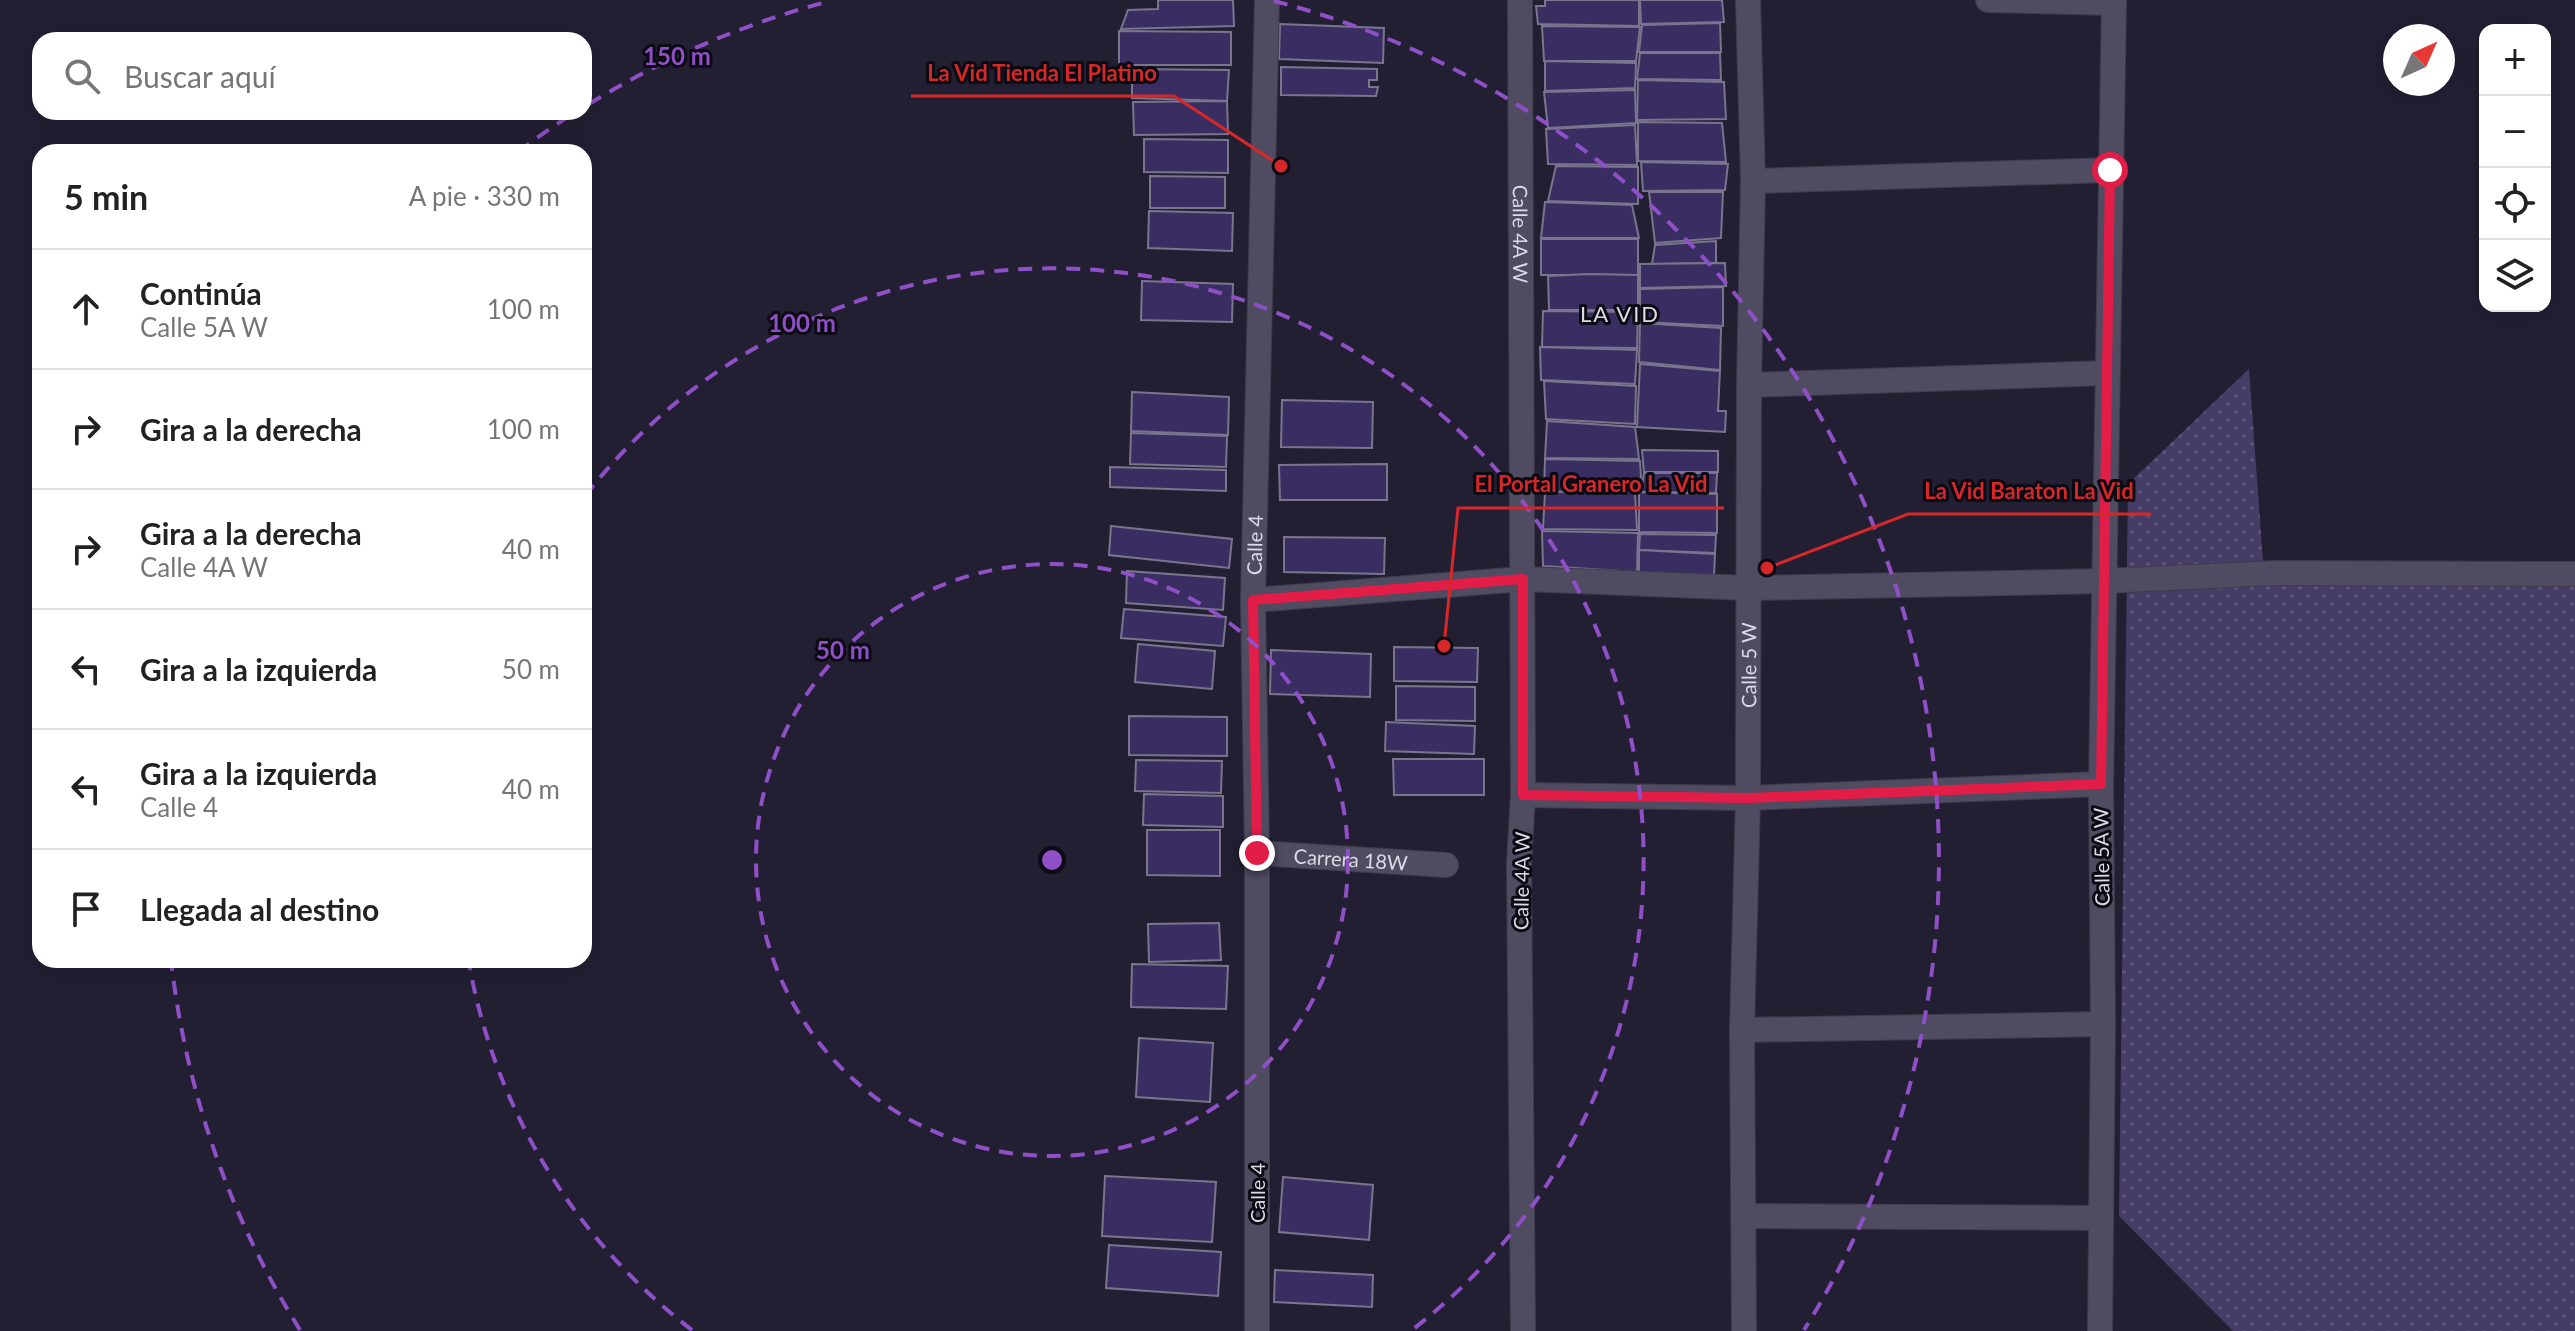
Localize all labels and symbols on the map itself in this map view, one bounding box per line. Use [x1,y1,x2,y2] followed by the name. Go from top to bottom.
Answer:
[2383,24,2455,96] north arrow
[643,41,711,70] text: 150 m
[911,50,1174,96] callout: La Vid Tienda El Platino
[927,59,1157,86] text: La Vid Tienda El Platino
[2092,152,2128,188] route start
[1509,185,1533,284] street label: Calle 4A W
[1580,300,1660,327] district label: LA VID
[768,308,836,337] text: 100 m
[1458,462,1724,508] callout: El Portal Granero La Vid
[1908,468,2151,514] callout: La Vid Baraton La Vid
[1474,470,1708,497] text: El Portal Granero La Vid
[1924,477,2134,504] text: La Vid Baraton La Vid
[1242,514,1267,575] street label: Calle 4
[1736,622,1760,708] street label: Calle 5 W
[816,635,870,664] text: 50 m
[2088,807,2114,906] street label: Calle 5A W
[1508,831,1534,930] street label: Calle 4A W
[1239,835,1275,871] route end
[1293,843,1409,875] street label: Carrera 18W
[1038,846,1066,874] centre of rings
[1245,1163,1269,1223] street label: Calle 4

